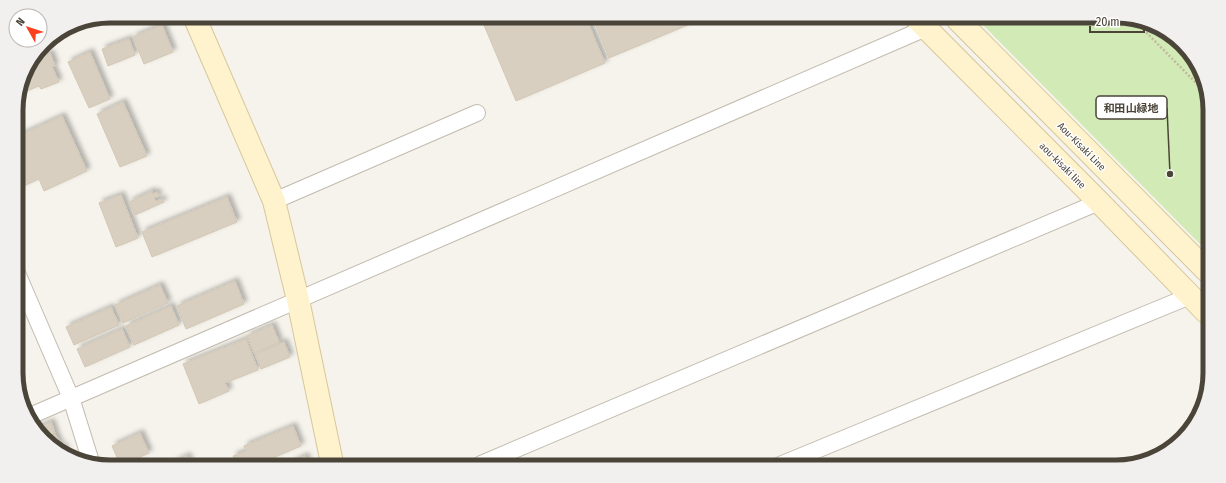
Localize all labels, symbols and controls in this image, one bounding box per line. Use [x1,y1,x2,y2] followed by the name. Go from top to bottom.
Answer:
[8,8,48,48] north arrow
[1090,8,1144,34] scale bar
[13,15,28,29] text: N
[1096,15,1120,29] text: 20 m
[1096,96,1167,119] callout: 和田山緑地
[1104,102,1159,115] text: 和田山緑地
[1055,120,1108,173] street label: Aou-Kisaki Line
[1037,140,1088,191] street label: aou-kisaki line

